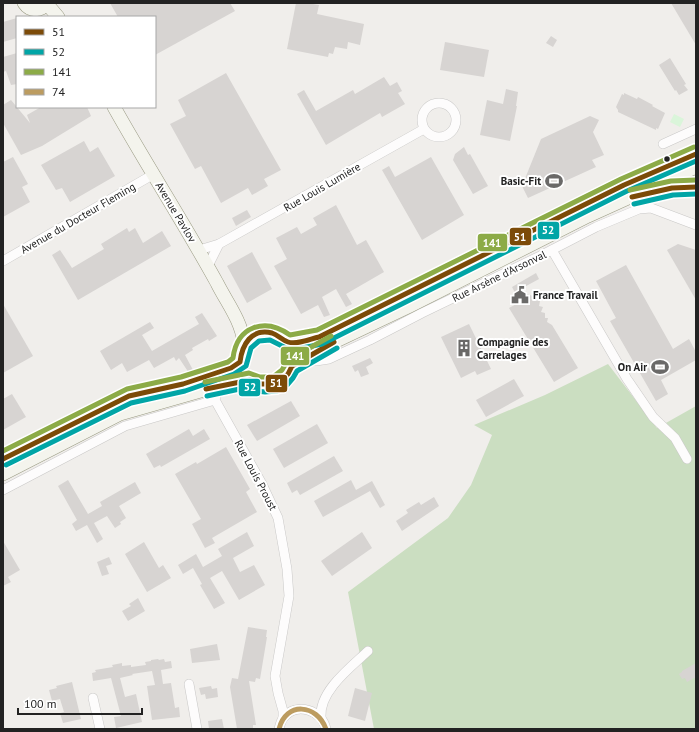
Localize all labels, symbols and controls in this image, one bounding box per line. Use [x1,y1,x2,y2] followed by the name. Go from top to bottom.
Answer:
[16,16,156,108] legend
[52,24,65,39] text: 51
[52,44,65,59] text: 52
[52,64,72,79] text: 141
[52,84,66,99] text: 74
[662,154,672,164] unlabelled marker
[281,159,363,215] street label: Rue Louis Lumière
[544,171,564,191] sports icon: Basic-Fit
[501,174,541,188] place label: Basic-Fit
[18,179,138,257] street label: Avenue du Docteur Fleming
[152,179,200,245] street label: Avenue Pavlov
[537,221,560,240] line badge: 52
[542,223,554,237] text: 52
[509,227,532,246] line badge: 51
[514,230,526,244] text: 51
[477,233,508,252] line badge: 141
[483,236,501,250] text: 141
[450,247,549,305] street label: Rue Arsène d'Arsonval
[510,285,530,305] public building icon: France Travail
[533,288,599,302] place label: France Travail
[477,335,549,362] place label: Compagnie des Carrelages
[454,338,474,358] building icon: Compagnie des Carrelages
[280,346,310,366] line badge: 141
[286,349,304,363] text: 141
[650,357,670,377] sports icon: On Air
[618,360,647,374] place label: On Air
[265,374,288,393] line badge: 51
[270,376,282,390] text: 51
[238,378,261,397] line badge: 52
[244,380,256,394] text: 52
[232,437,281,513] street label: Rue Louis Proust
[18,690,142,716] scale bar
[24,696,57,711] text: 100 m

